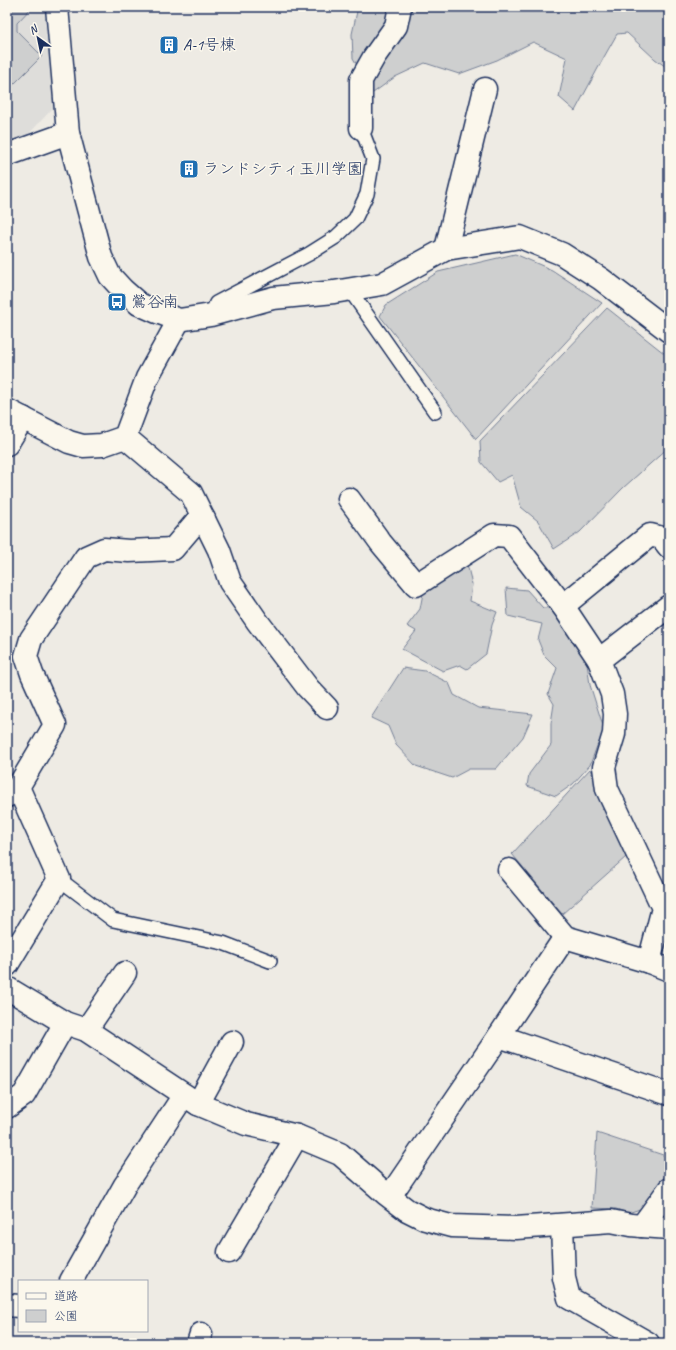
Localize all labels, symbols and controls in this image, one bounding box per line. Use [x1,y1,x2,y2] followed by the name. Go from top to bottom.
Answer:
[18,18,58,58] north arrow
[26,21,41,37] text: N
[158,34,180,56] building icon: A-1号棟
[183,35,235,55] place label: A-1号棟
[178,158,200,180] building icon: ランドシティ玉川学園
[203,159,363,179] place label: ランドシティ玉川学園
[106,291,128,313] bus stop icon: 鶯谷南
[131,292,179,312] place label: 鶯谷南
[18,1280,148,1332] legend
[54,1288,78,1304] text: 道路
[54,1308,78,1324] text: 公園

